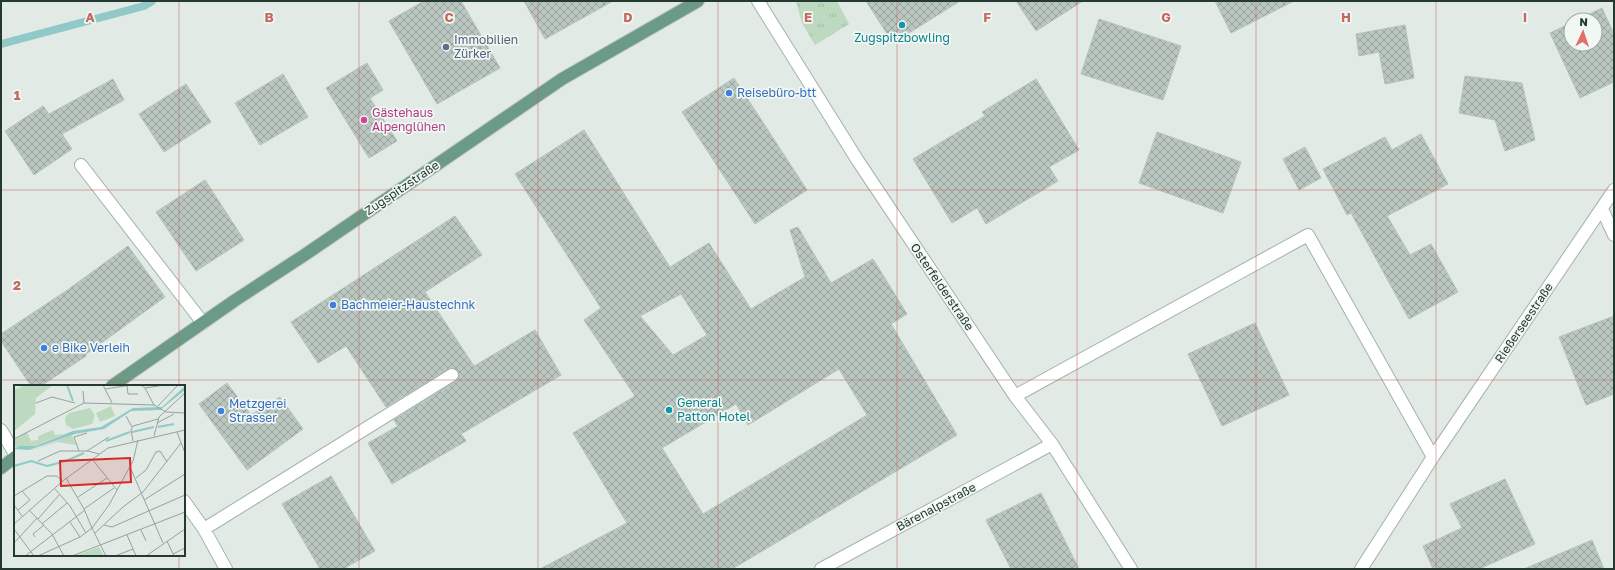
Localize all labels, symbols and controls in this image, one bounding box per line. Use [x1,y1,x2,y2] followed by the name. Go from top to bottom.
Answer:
[85,9,95,25] text: A
[264,9,274,25] text: B
[444,9,454,25] text: C
[623,9,633,25] text: D
[804,9,812,25] text: E
[983,9,991,25] text: F
[1161,9,1171,25] text: G
[1341,9,1351,25] text: H
[1523,9,1527,25] text: I
[1563,12,1603,52] north arrow
[1579,15,1588,28] text: N
[897,20,907,30] marker: Zugspitzbowling
[854,30,950,45] place label: Zugspitzbowling
[454,32,518,61] place label: Immobilien Zürker
[441,42,451,52] marker: Immobilien Zürker
[737,85,817,100] place label: Reisebüro-btt
[14,87,21,103] text: 1
[724,88,734,98] marker: Reisebüro-btt
[372,105,446,134] place label: Gästehaus Alpenglühen
[359,115,369,125] marker: Gästehaus Alpenglühen
[362,157,442,218] street label: Zugspitzstraße
[908,240,977,333] street label: Osterfelderstraße
[13,277,21,293] text: 2
[1491,280,1556,366] street label: Rießerseestraße
[341,297,476,312] place label: Bachmeier-Haustechnk
[328,300,338,310] marker: Bachmeier-Haustechnk
[52,340,130,355] place label: e Bike Verleih
[39,343,49,353] marker: e Bike Verleih
[14,385,185,556] inset map
[677,395,751,424] place label: General Patton Hotel
[229,396,287,425] place label: Metzgerei Strasser
[664,405,674,415] marker: General Patton Hotel
[216,406,226,416] marker: Metzgerei Strasser
[893,479,978,534] street label: Bärenalpstraße

